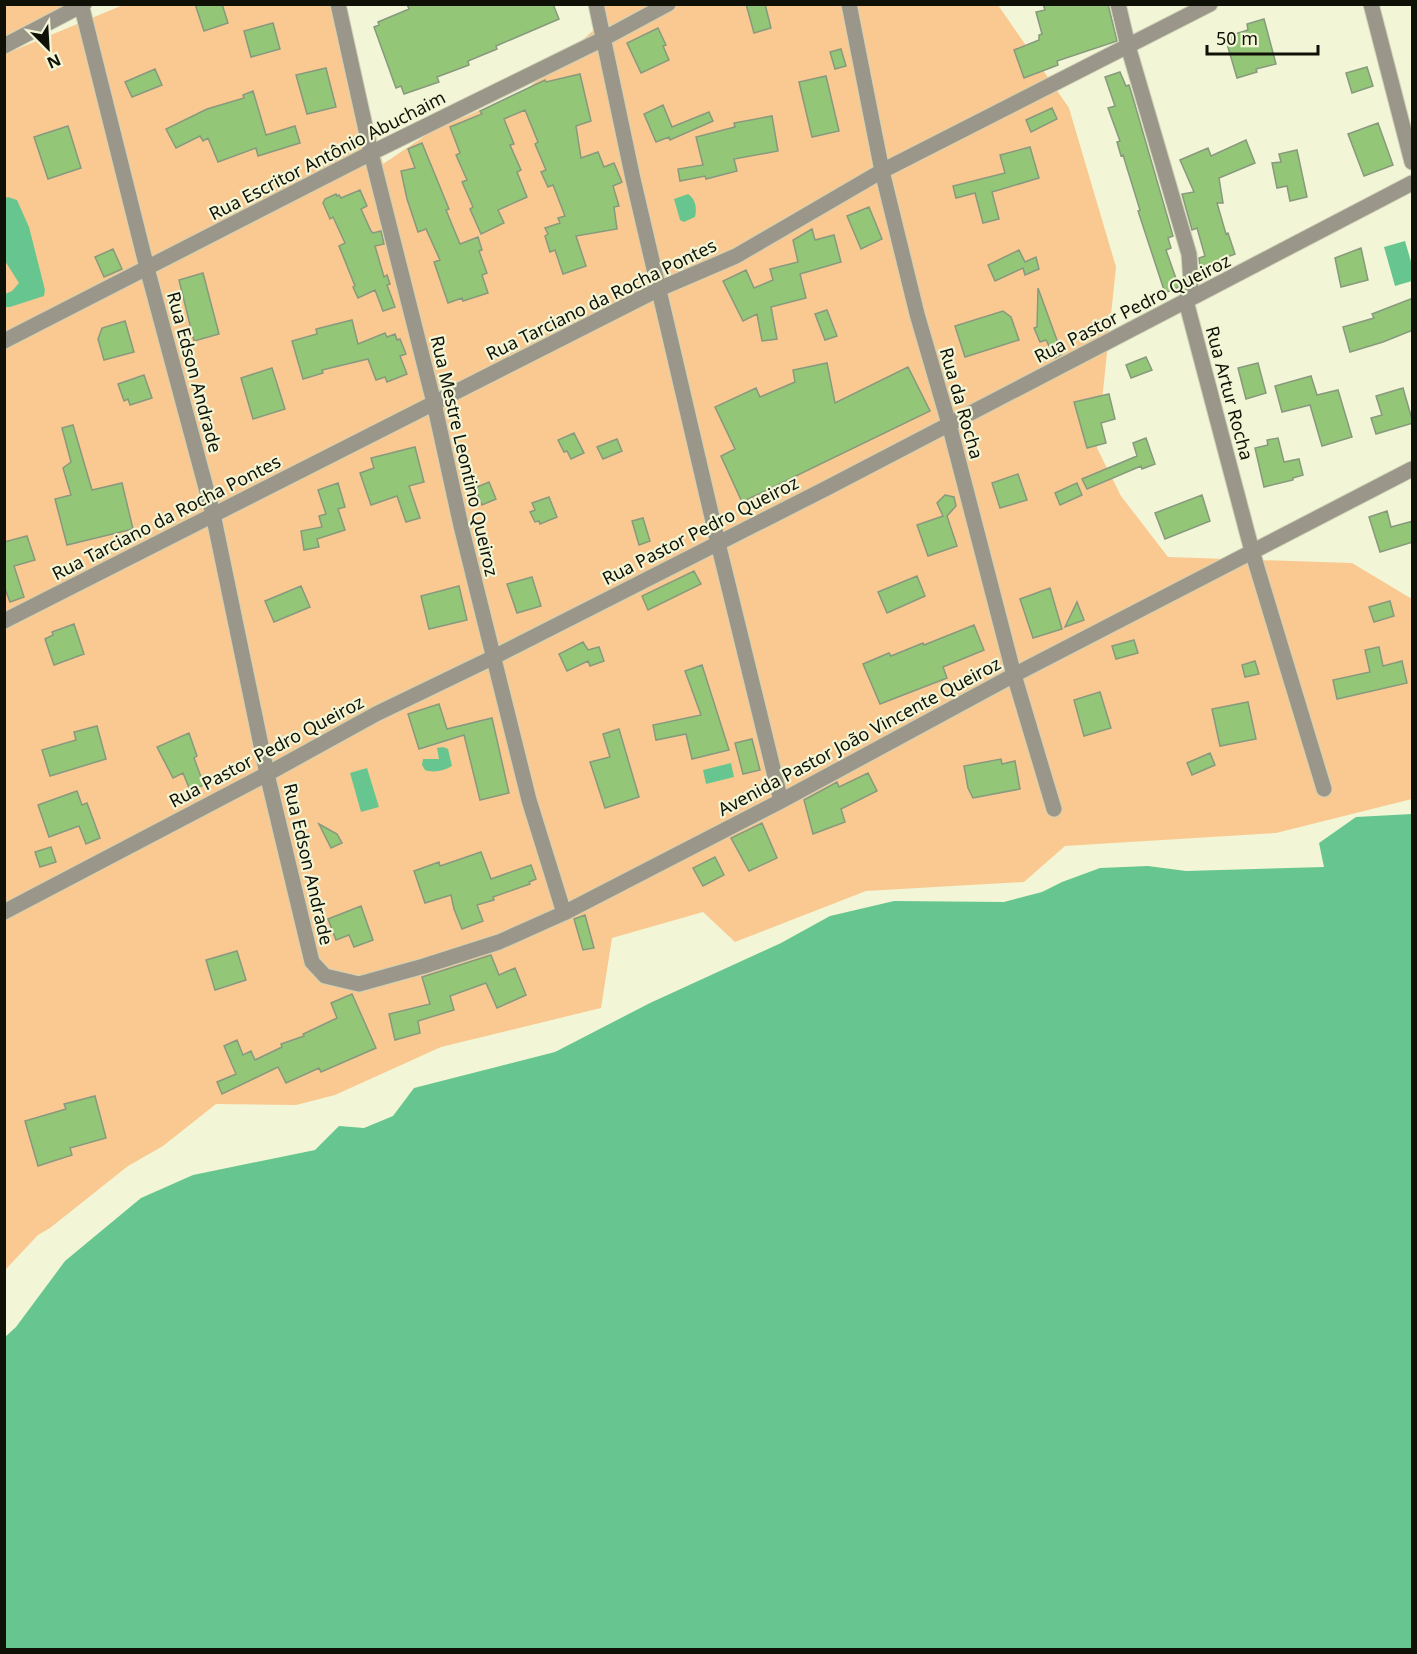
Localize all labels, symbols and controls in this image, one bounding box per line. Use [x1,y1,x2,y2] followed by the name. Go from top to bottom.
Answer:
[18,18,78,78] north arrow
[1207,18,1318,56] scale bar
[1216,26,1258,50] text: 50 m
[44,49,65,74] text: N
[205,85,449,225] street label: Rua Escritor Antônio Abuchaim
[482,233,720,365] street label: Rua Tarciano da Rocha Pontes
[1030,248,1234,368] street label: Rua Pastor Pedro Queiroz
[162,289,228,455] street label: Rua Edson Andrade
[1201,323,1259,463] street label: Rua Artur Rocha
[426,333,504,579] street label: Rua Mestre Leontino Queiroz
[935,344,989,462] street label: Rua da Rocha
[48,449,284,585] street label: Rua Tarciano da Rocha Pontes
[598,470,802,590] street label: Rua Pastor Pedro Queiroz
[713,651,1005,821] street label: Avenida Pastor João Vincente Queiroz
[164,689,368,813] street label: Rua Pastor Pedro Queiroz
[279,781,339,947] street label: Rua Edson Andrade

